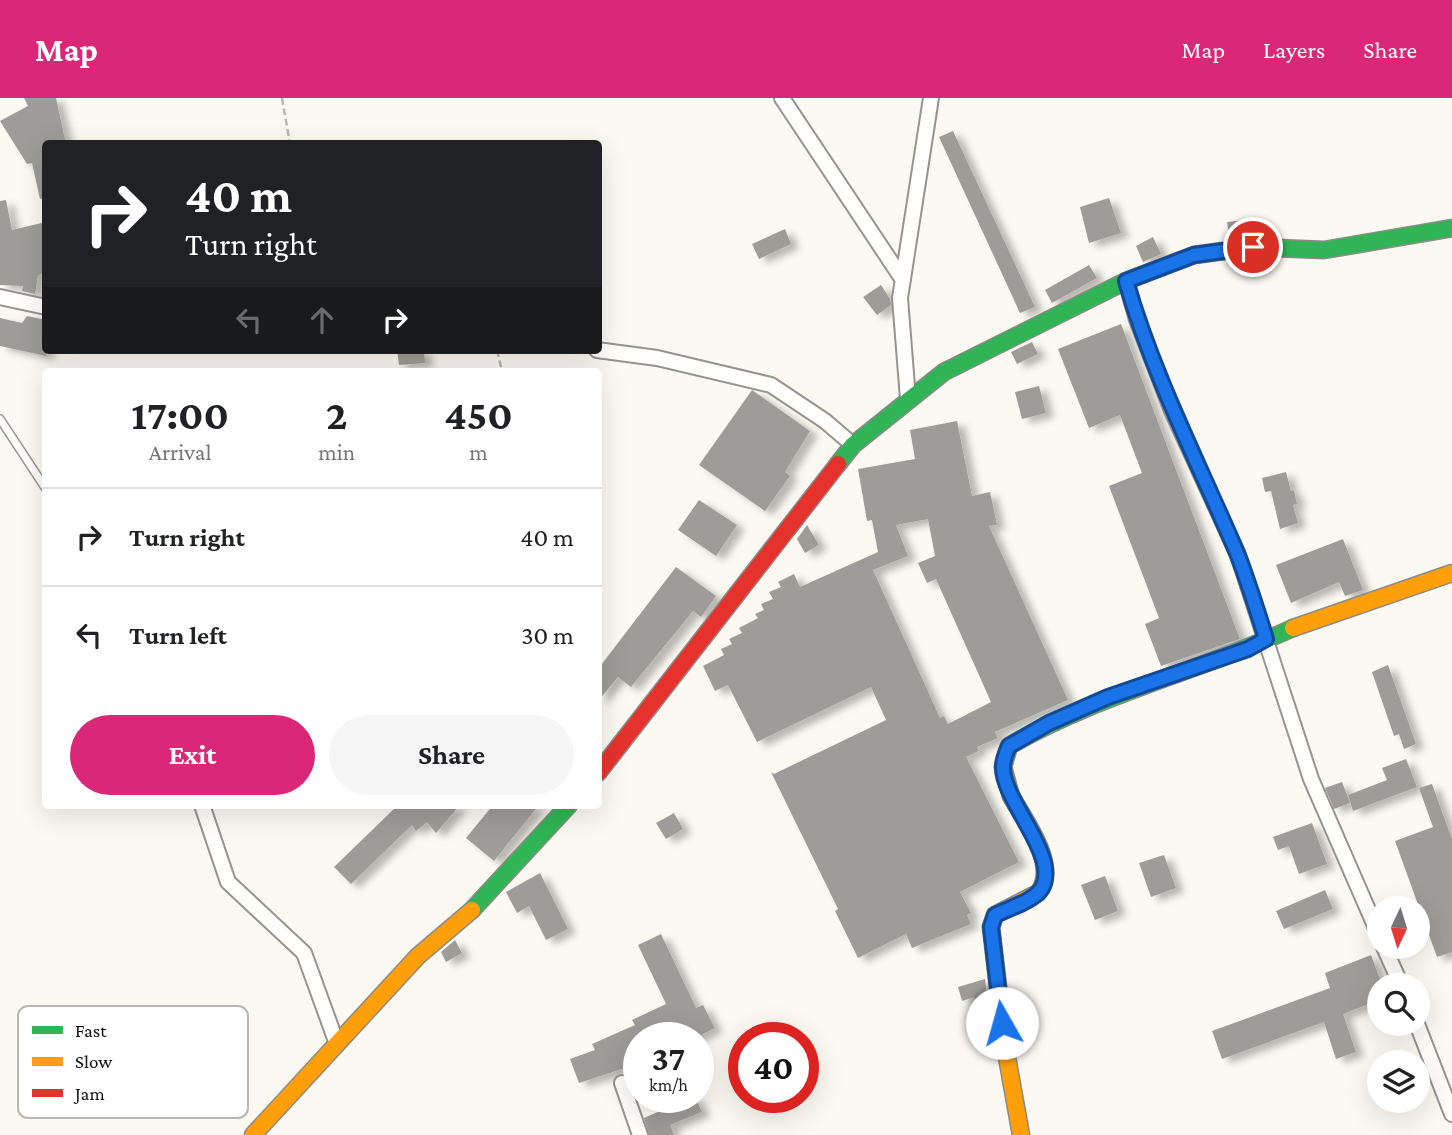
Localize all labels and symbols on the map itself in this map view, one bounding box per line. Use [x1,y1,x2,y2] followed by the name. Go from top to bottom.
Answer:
[1223,217,1283,277] pin
[1367,896,1430,959] north arrow
[965,986,1039,1060] position arrow
[18,1006,248,1118] legend
[75,1020,107,1041] text: Fast
[728,1022,819,1113] speed limit sign: 40
[75,1051,112,1072] text: Slow
[73,1083,105,1104] text: Jam

